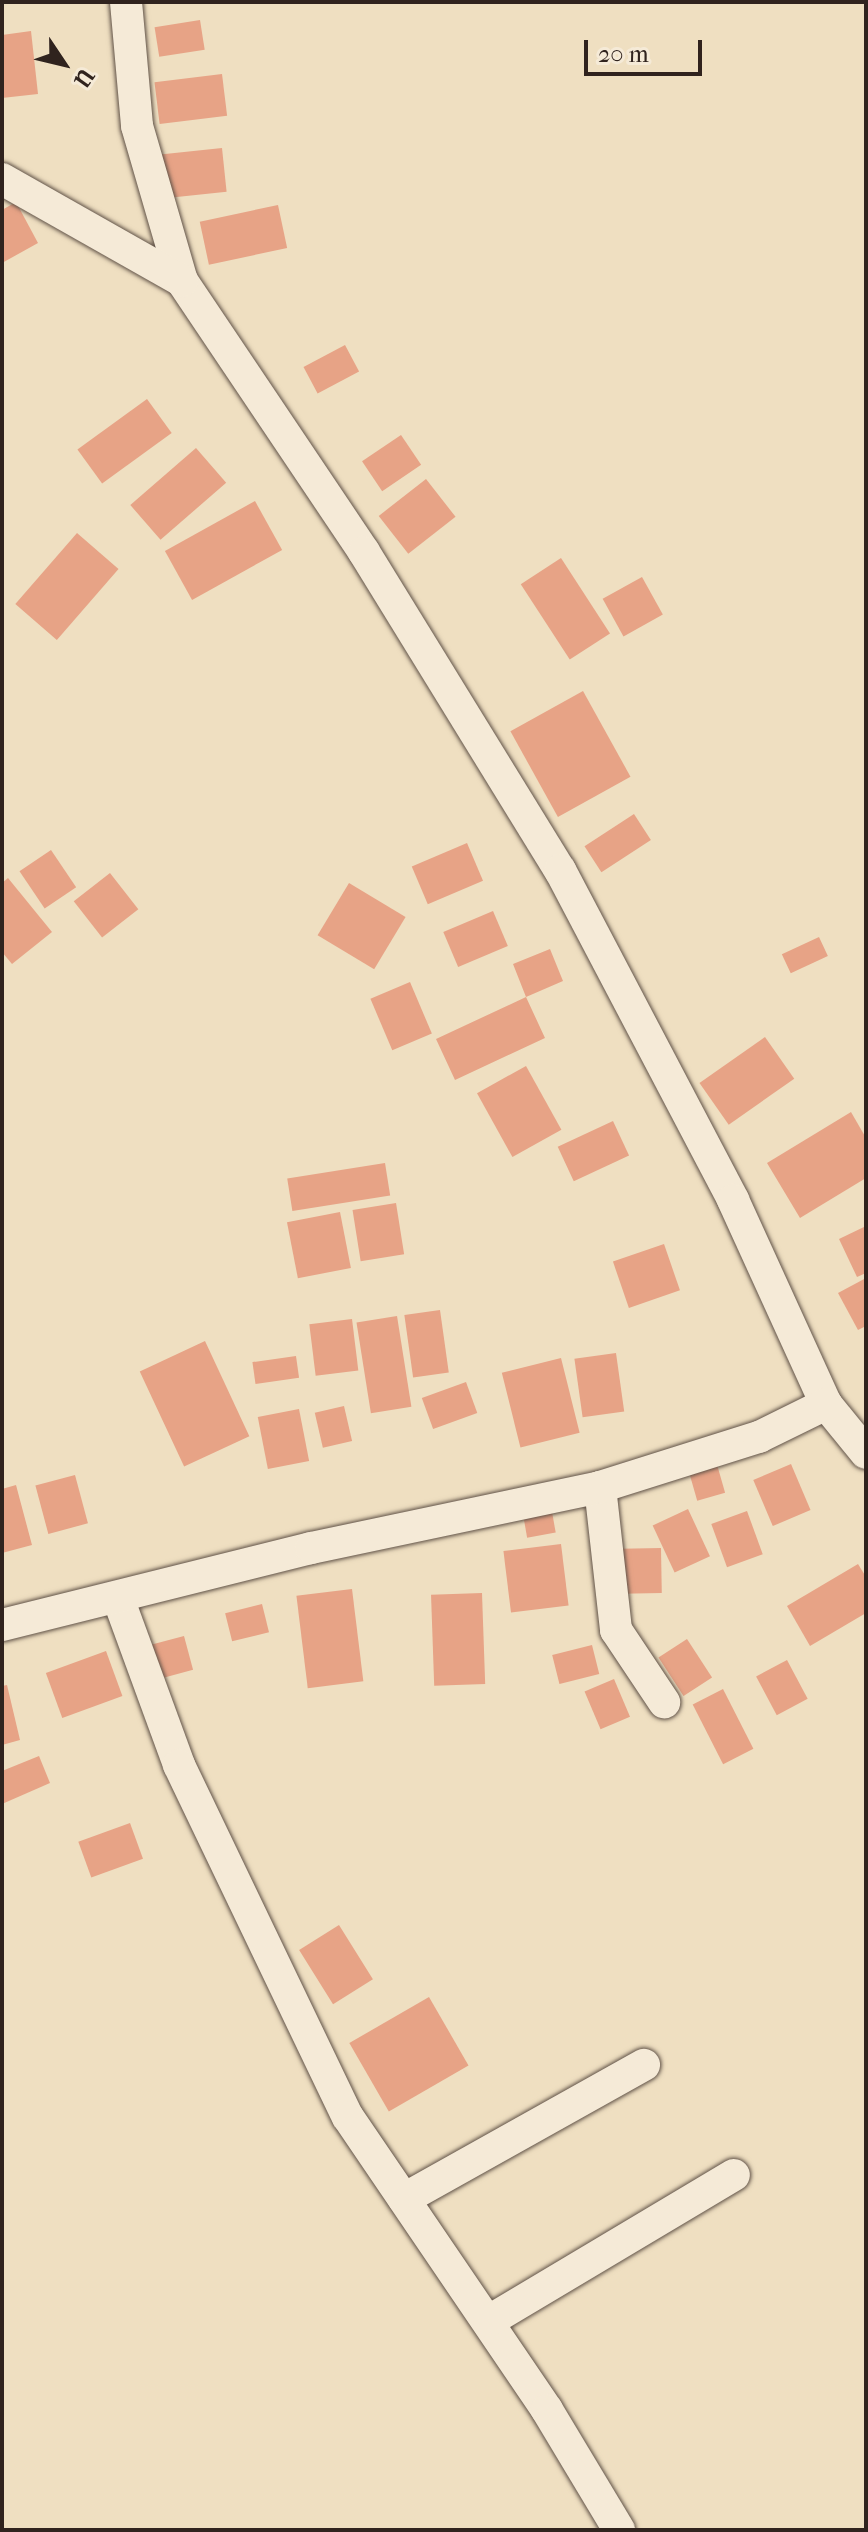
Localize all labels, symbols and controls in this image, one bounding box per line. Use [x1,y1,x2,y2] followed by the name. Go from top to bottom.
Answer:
[24,24,104,104] north arrow
[588,24,706,74] scale bar
[598,40,649,68] text: 20 m
[68,63,99,92] text: U

